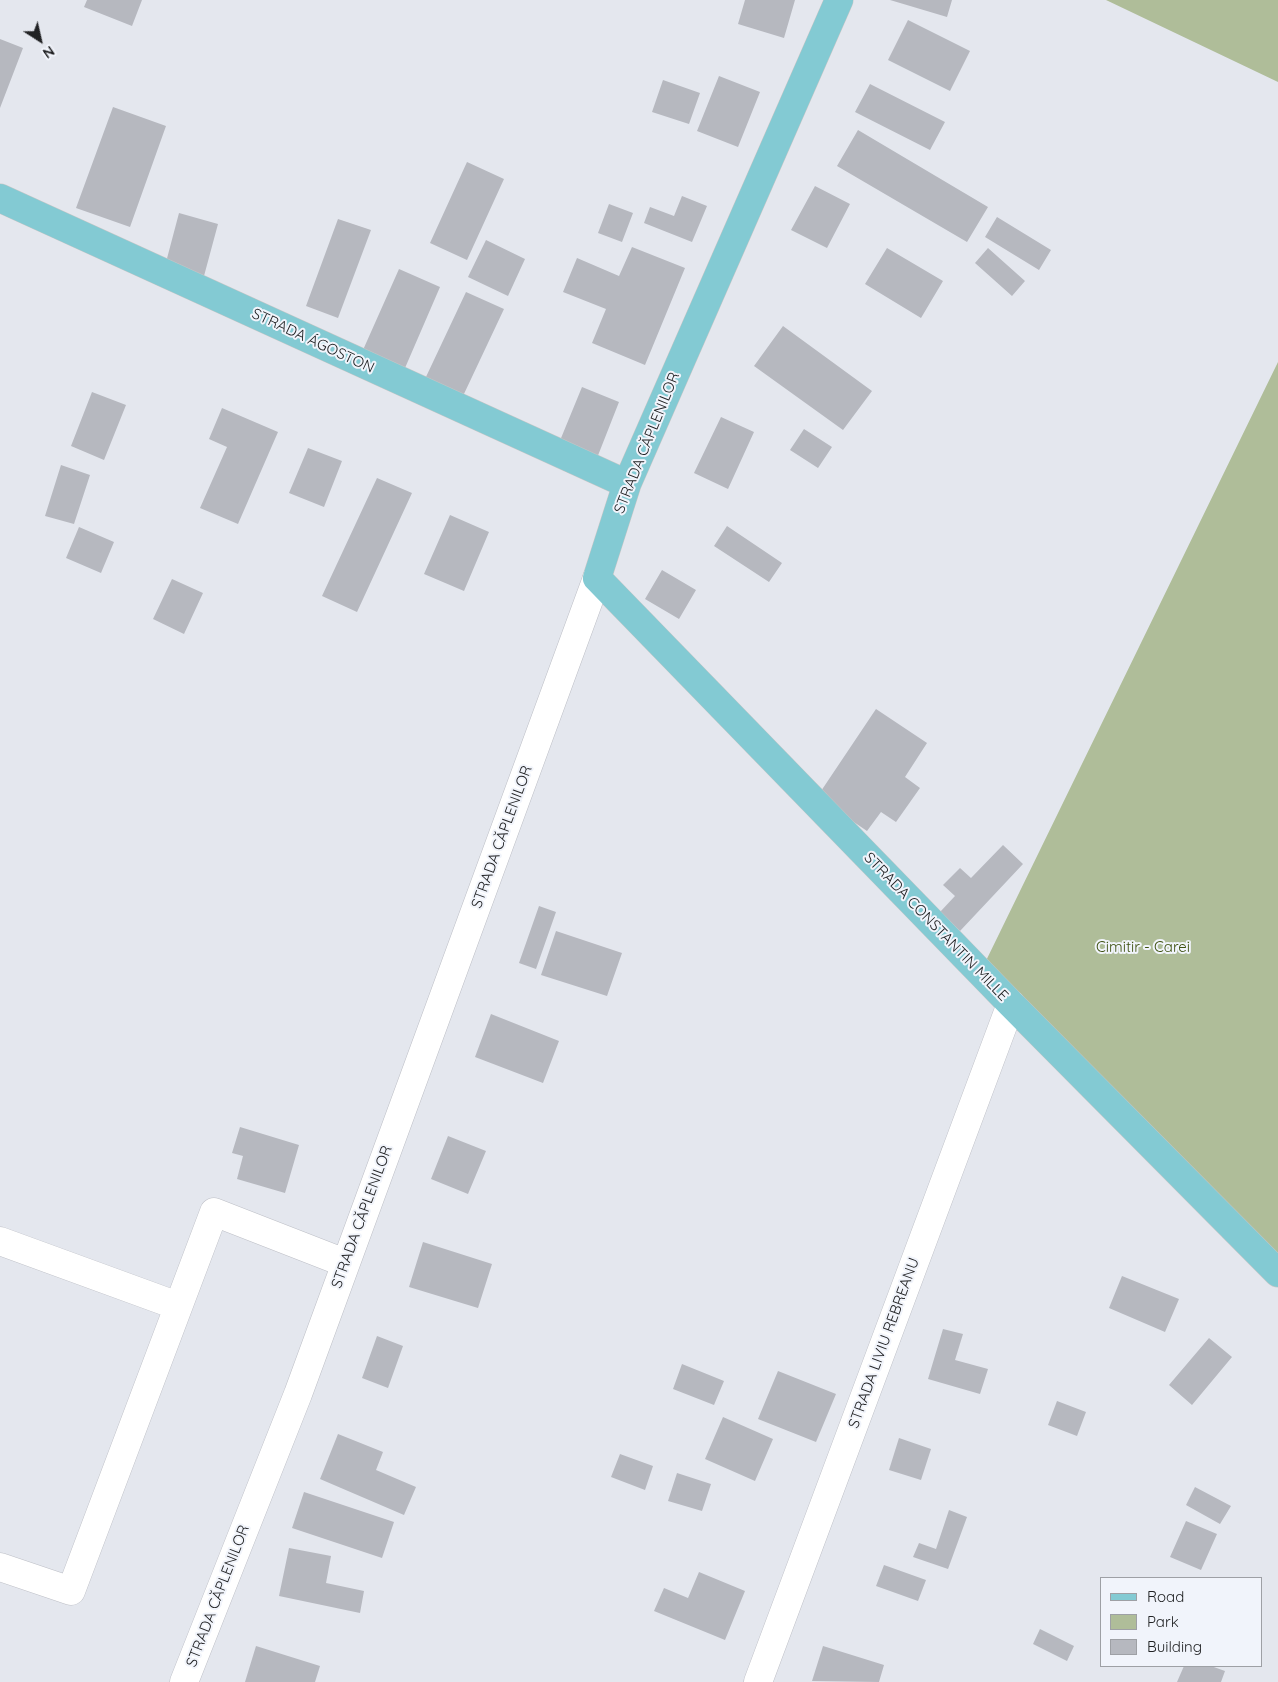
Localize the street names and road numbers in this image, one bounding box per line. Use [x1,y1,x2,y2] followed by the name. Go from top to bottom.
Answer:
[249,305,377,377] street label: STRADA ÁGOSTON
[610,370,684,516] street label: STRADA CĂPLENILOR
[468,763,536,911] street label: STRADA CĂPLENILOR
[860,849,1012,1005] street label: STRADA CONSTANTIN MILLE
[328,1143,396,1291] street label: STRADA CĂPLENILOR
[845,1255,923,1431] street label: STRADA LIVIU REBREANU
[183,1522,253,1670] street label: STRADA CĂPLENILOR

